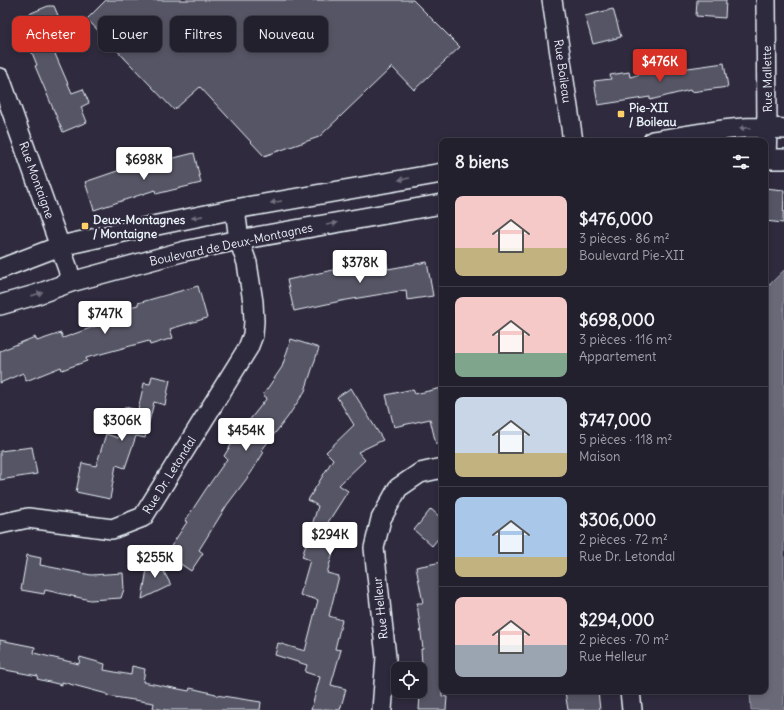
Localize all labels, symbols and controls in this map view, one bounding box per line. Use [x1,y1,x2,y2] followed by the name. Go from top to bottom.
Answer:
[12,16,90,52] chip: Acheter
[98,16,162,52] chip: Louer
[170,16,236,52] chip: Filtres
[244,16,328,52] chip: Nouveau
[551,38,575,104] street label: Rue Boileau
[759,46,775,112] street label: Rue Mallette
[632,49,688,83] pin: $476K
[642,53,678,70] text: $476K
[629,100,676,129] place label: Pie-XII / Boileau
[616,109,626,119] marker: Pie-XII / Boileau
[739,125,751,132] one-way arrow
[16,139,58,221] street label: Rue Montaigne
[116,147,172,181] pin: $698K
[125,151,163,168] text: $698K
[455,151,509,173] text: 8 biens
[730,151,752,173] icon: filters
[397,177,410,183] one-way arrow
[270,199,282,205] one-way arrow
[579,208,653,230] text: $476,000
[93,212,186,242] place label: Deux-Montagnes / Montaigne
[487,212,535,260] icon: home
[191,214,203,220] one-way arrow
[148,219,314,269] street label: Boulevard de Deux-Montagnes
[326,220,338,226] one-way arrow
[80,221,90,231] marker: Deux-Montagnes / Montaigne
[579,230,670,247] text: 3 pièces · 86 m²
[579,247,684,264] text: Boulevard Pie-XII
[332,250,388,284] pin: $378K
[342,254,378,271] text: $378K
[32,291,44,297] one-way arrow
[77,301,133,335] pin: $747K
[87,305,123,322] text: $747K
[579,309,655,331] text: $698,000
[487,313,535,361] icon: home
[579,331,672,348] text: 3 pièces · 116 m²
[579,348,656,365] text: Appartement
[94,408,150,442] pin: $306K
[579,409,652,431] text: $747,000
[103,412,141,429] text: $306K
[487,413,535,461] icon: home
[218,418,274,452] pin: $454K
[227,422,265,439] text: $454K
[579,431,672,448] text: 5 pièces · 118 m²
[139,433,199,517] street label: Rue Dr. Letondal
[579,448,621,465] text: Maison
[579,509,656,531] text: $306,000
[487,513,535,561] icon: home
[302,522,358,556] pin: $294K
[311,526,349,543] text: $294K
[579,531,668,548] text: 2 pièces · 72 m²
[127,545,183,579] pin: $255K
[579,548,675,565] text: Rue Dr. Letondal
[136,549,174,566] text: $255K
[369,576,391,640] street label: Rue Helleur
[579,609,654,631] text: $294,000
[487,613,535,661] icon: home
[579,631,669,648] text: 2 pièces · 70 m²
[579,648,647,665] text: Rue Helleur
[391,662,427,698] map controls
[391,662,427,698] button: locate

